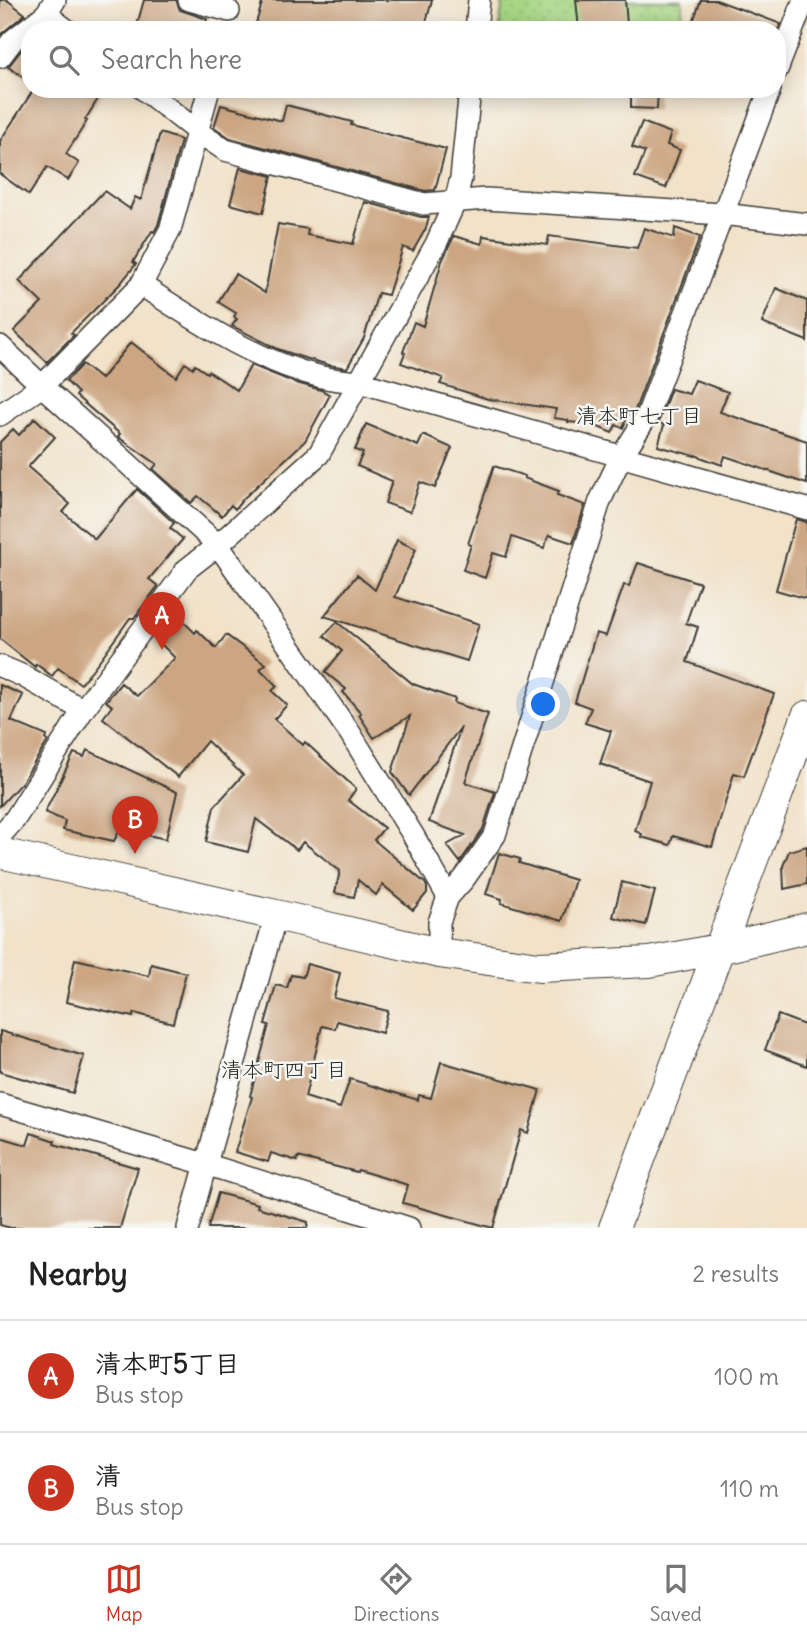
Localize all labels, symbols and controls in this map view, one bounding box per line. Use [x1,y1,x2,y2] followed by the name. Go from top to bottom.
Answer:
[21,21,786,98] search box
[45,41,83,79] icon: search
[101,43,242,76] text: Search here
[576,402,702,429] district label: 清本町七丁目
[139,592,185,650] pin: A
[526,687,560,721] your location
[112,796,158,854] pin: B
[221,1056,347,1083] district label: 清本町四丁目
[28,1255,128,1293] text: Nearby
[693,1259,779,1288] text: 2 results
[95,1347,240,1380] text: 清本町5丁目
[44,1362,58,1391] text: A
[714,1362,779,1391] text: 100 m
[95,1380,184,1409] text: Bus stop
[95,1459,121,1492] text: 清
[43,1474,59,1503] text: B
[720,1474,779,1503] text: 110 m
[95,1492,184,1521] text: Bus stop
[105,1560,143,1626] tab: Map
[354,1560,439,1626] tab: Directions
[650,1560,702,1626] tab: Saved

